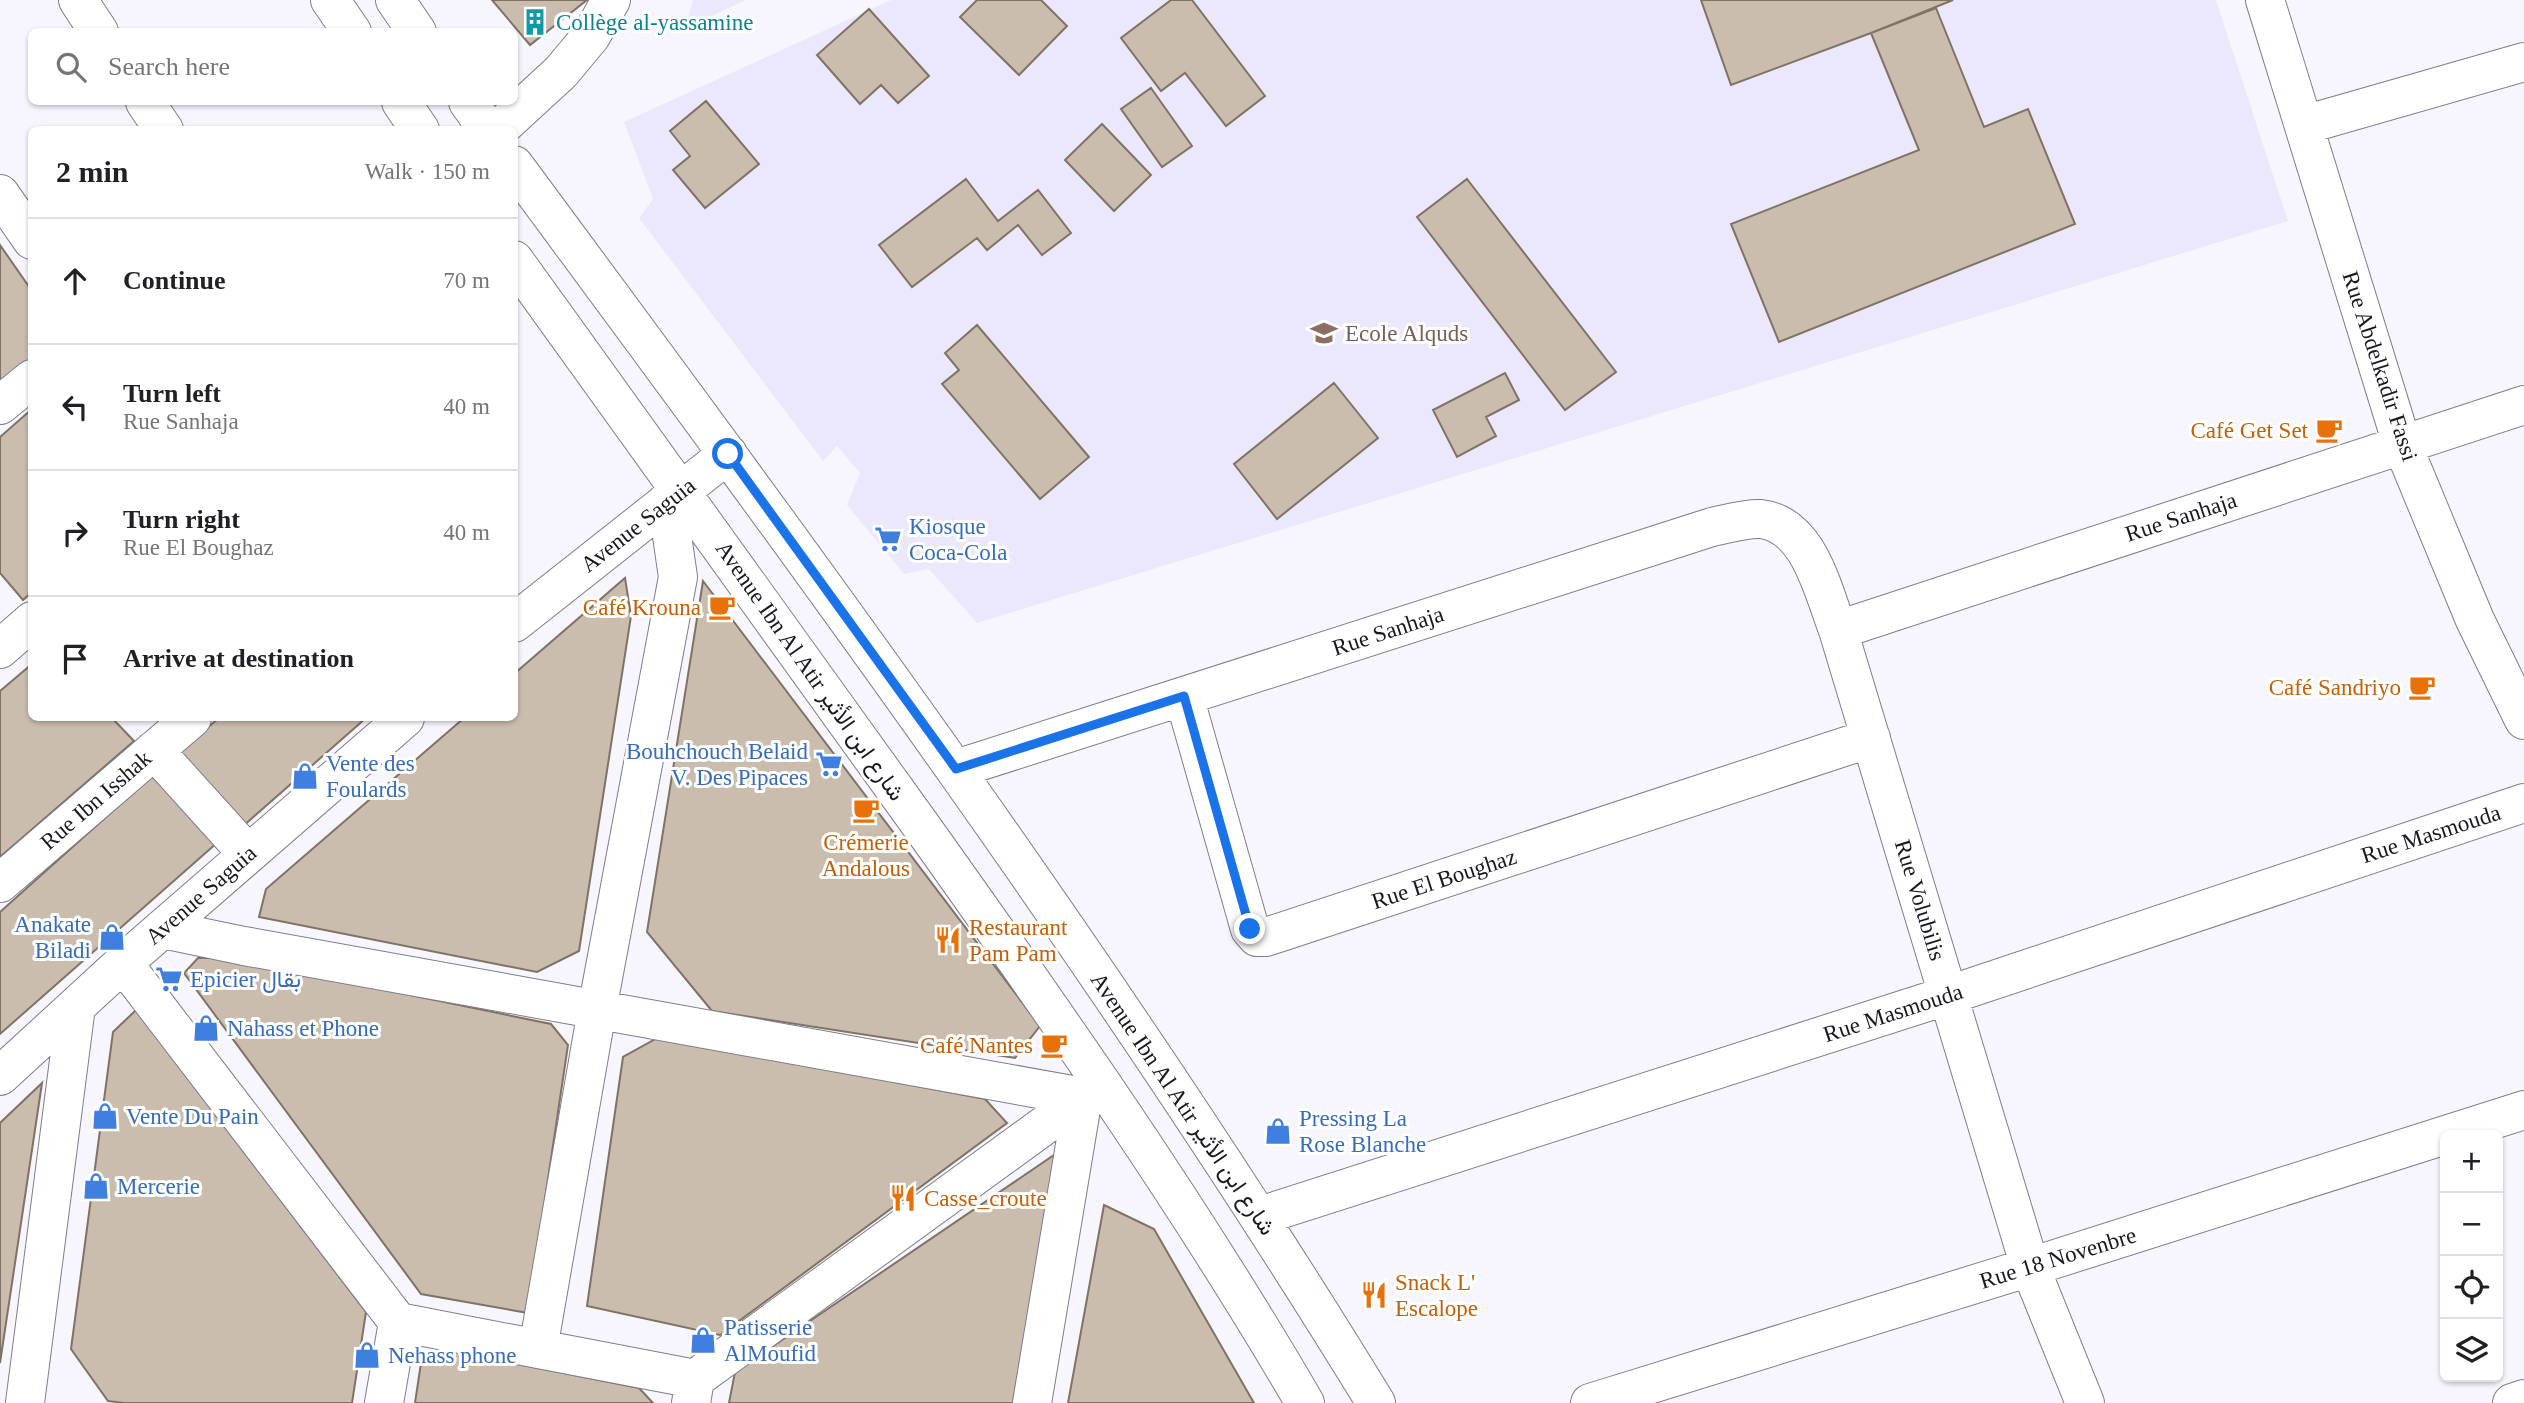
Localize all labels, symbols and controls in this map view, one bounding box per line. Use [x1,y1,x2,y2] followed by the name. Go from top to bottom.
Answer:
[520,7,550,37] building icon: Collège al-yassamine
[556,10,753,35] place label: Collège al-yassamine
[28,28,518,105] search box
[52,48,90,86] icon: search
[108,52,230,81] text: Search here
[56,155,129,188] text: 2 min
[365,159,490,184] text: Walk · 150 m
[56,262,94,300] icon: ahead
[123,266,226,295] text: Continue
[443,268,490,293] text: 70 m
[2338,268,2422,464] street label: Rue Abdelkadir Fassi
[1309,318,1339,348] school or university icon: Ecole Alquds
[1345,321,1468,346] place label: Ecole Alquds
[123,379,221,408] text: Turn left
[56,388,94,426] icon: left
[443,394,490,419] text: 40 m
[123,409,239,434] text: Rue Sanhaja
[2314,415,2344,445] cafe icon: Café Get Set
[2190,418,2309,443] place label: Café Get Set
[712,438,743,469] route start
[576,473,700,577] street label: Avenue Saguia
[2122,487,2240,547] street label: Rue Sanhaja
[123,505,240,534] text: Turn right
[56,514,94,552] icon: right
[909,514,1007,565] place label: Kiosque Coca-Cola
[443,520,490,545] text: 40 m
[873,524,903,554] supermarket icon: Kiosque Coca-Cola
[123,535,274,560] text: Rue El Boughaz
[708,536,910,807] street label: Avenue Ibn Al Atir شارع ابن الأثير
[707,592,737,622] cafe icon: Café Krouna
[583,595,701,620] place label: Café Krouna
[1329,601,1447,661] street label: Rue Sanhaja
[56,640,94,678] icon: arrive
[123,644,354,673] text: Arrive at destination
[2407,672,2437,702] cafe icon: Café Sandriyo
[2269,675,2401,700] place label: Café Sandriyo
[626,739,808,790] place label: Bouhchouch Belaid V. Des Pipaces
[36,745,157,855] street label: Rue Ibn Isshak
[814,749,844,779] supermarket icon: Bouhchouch Belaid V. Des Pipaces
[326,751,415,802] place label: Vente des Foulards
[290,761,320,791] shop icon: Vente des Foulards
[851,795,881,825] cafe icon: Crémerie Andalous
[2358,800,2504,868] street label: Rue Masmouda
[822,830,910,881] place label: Crémerie Andalous
[1890,837,1950,963] street label: Rue Volubilis
[141,840,261,950] street label: Avenue Saguia
[1368,844,1520,914] street label: Rue El Boughaz
[14,912,91,963] place label: Anakate Biladi
[1234,913,1265,944] route end
[969,915,1068,966] place label: Restaurant Pam Pam
[97,922,127,952] shop icon: Anakate Biladi
[933,925,963,955] restaurant icon: Restaurant Pam Pam
[154,964,184,994] supermarket icon: Epicier بقال
[190,967,301,994] place label: Epicier بقال
[1083,968,1281,1242] street label: Avenue Ibn Al Atir شارع ابن الأثير
[1820,979,1966,1047] street label: Rue Masmouda
[191,1013,221,1043] shop icon: Nahass et Phone
[227,1016,379,1041] place label: Nahass et Phone
[1039,1030,1069,1060] cafe icon: Café Nantes
[920,1033,1033,1058] place label: Café Nantes
[90,1101,120,1131] shop icon: Vente Du Pain
[126,1104,259,1129] place label: Vente Du Pain
[1299,1106,1426,1157] place label: Pressing La Rose Blanche
[1263,1116,1293,1146] shop icon: Pressing La Rose Blanche
[2440,1130,2503,1382] map controls
[2440,1130,2503,1193] button: +
[81,1171,111,1201] shop icon: Mercerie
[117,1174,200,1199] place label: Mercerie
[888,1183,918,1213] restaurant icon: Casse_croute
[924,1186,1047,1211] place label: Casse_croute
[2440,1193,2503,1256] button: −
[1977,1222,2139,1294] street label: Rue 18 Novenbre
[2440,1256,2503,1319] button: locate
[1395,1270,1478,1321] place label: Snack L' Escalope
[1359,1280,1389,1310] restaurant icon: Snack L' Escalope
[724,1315,817,1366] place label: Patisserie AlMoufid
[2440,1319,2503,1382] button: layers
[688,1325,718,1355] shop icon: Patisserie AlMoufid
[352,1340,382,1370] shop icon: Nehass phone
[388,1343,516,1368] place label: Nehass phone

